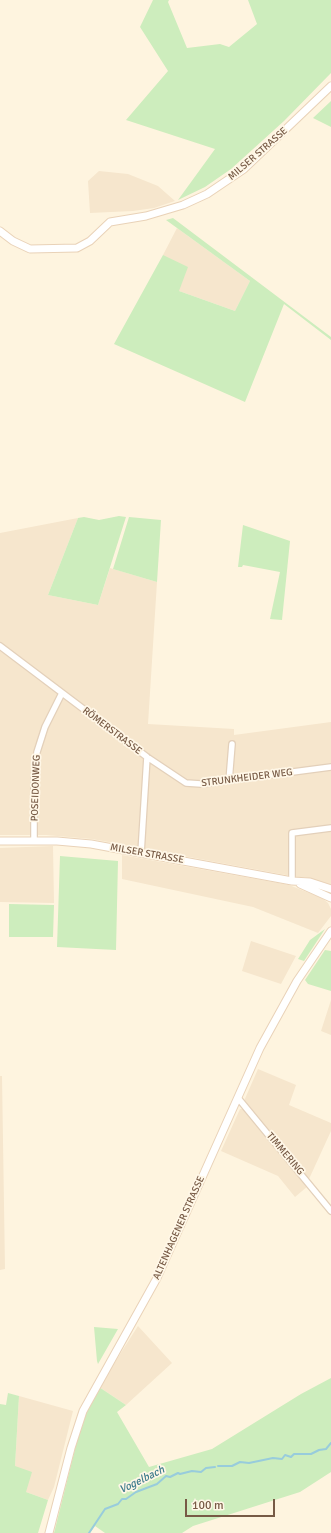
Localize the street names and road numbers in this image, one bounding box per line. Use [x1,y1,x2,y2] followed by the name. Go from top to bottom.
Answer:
[226,125,290,183] street label: MILSER STRASSE
[80,705,144,757] street label: RÖMERSTRASSE
[29,754,43,822] street label: POSEIDONWEG
[201,766,293,790] street label: STRUNKHEIDER WEG
[109,842,185,866] street label: MILSER STRASSE
[264,1130,306,1178] street label: TIMMERING
[151,1174,207,1282] street label: ALTENHAGENER STRASSE

